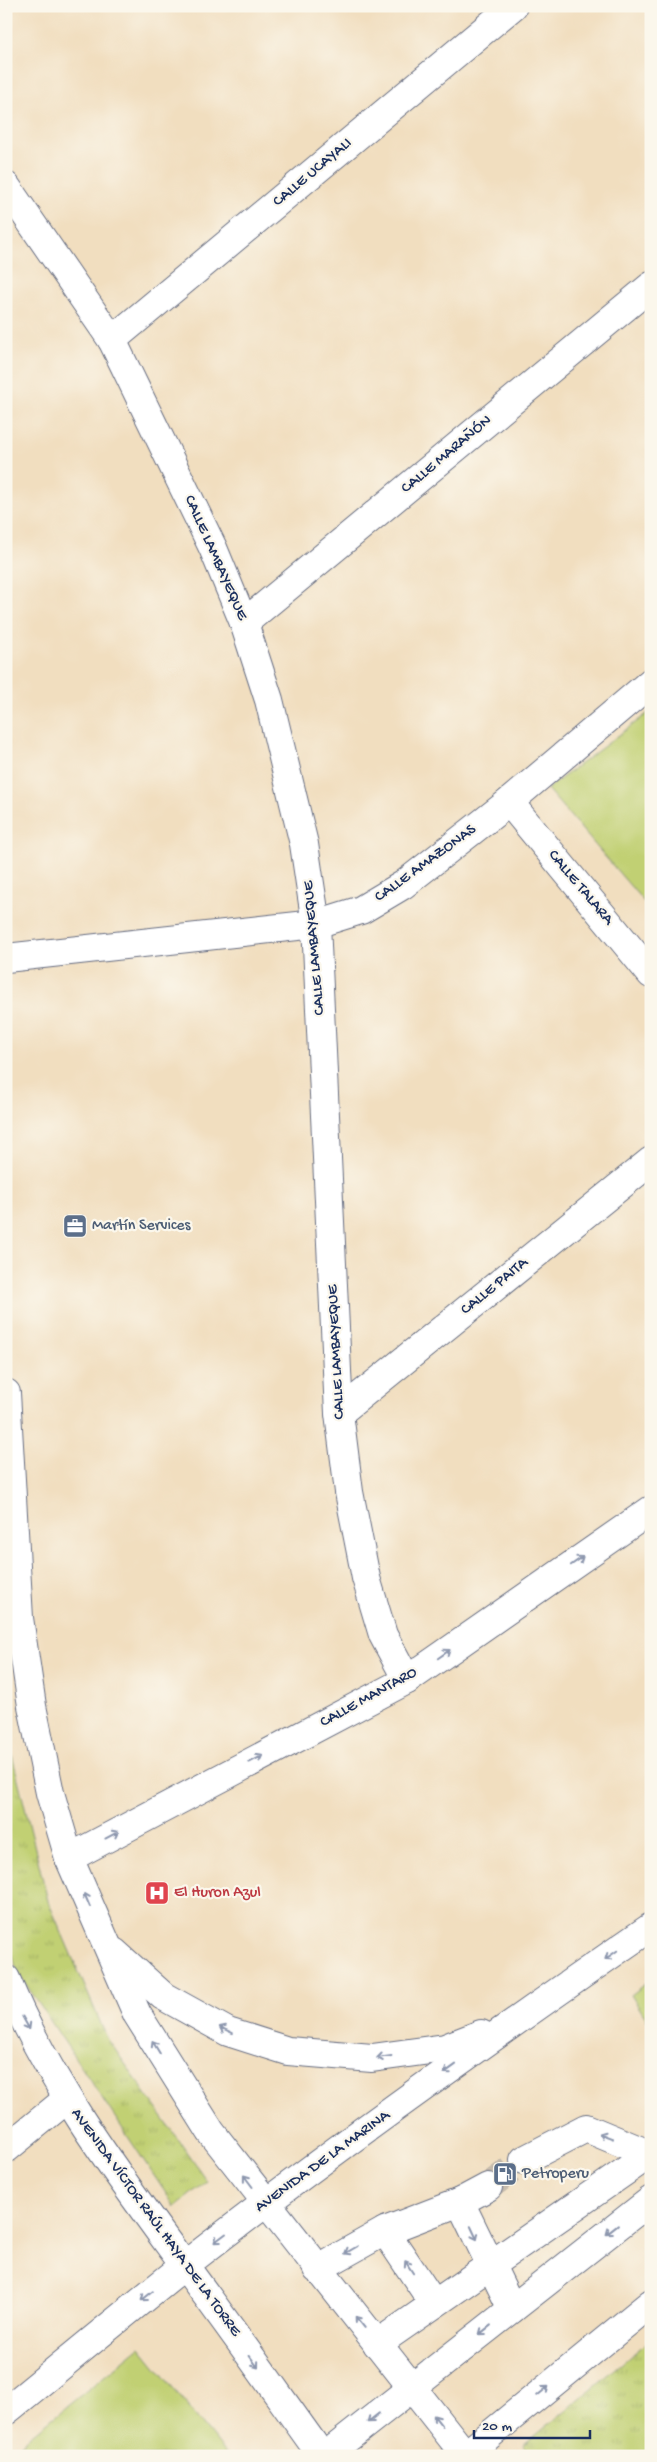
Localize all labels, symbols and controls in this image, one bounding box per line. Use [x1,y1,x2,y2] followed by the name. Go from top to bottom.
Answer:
[270,134,356,212] street label: CALLE UCAYALI
[397,411,496,498] street label: CALLE MARAÑÓN
[179,492,252,624] street label: CALLE LAMBAYEQUE
[372,820,481,907] street label: CALLE AMAZONAS
[543,847,618,931] street label: CALLE TALARA
[300,879,330,1016] street label: CALLE LAMBAYEQUE
[62,1213,88,1239] office icon: Martín Services
[92,1217,192,1236] place label: Martín Services
[457,1253,534,1320] street label: CALLE PAITA
[324,1283,350,1420] street label: CALLE LAMBAYEQUE
[570,1556,584,1566] one-way arrow
[436,1649,450,1659] one-way arrow
[317,1663,421,1733] street label: CALLE MANTARO
[248,1754,263,1763] one-way arrow
[105,1830,120,1840] one-way arrow
[144,1880,170,1906] hospital icon: El Huron Azul
[174,1884,261,1903] place label: El Huron Azul
[82,1893,92,1908] one-way arrow
[604,1950,618,1960] one-way arrow
[21,2016,31,2030] one-way arrow
[219,2025,234,2035] one-way arrow
[151,2040,161,2054] one-way arrow
[377,2052,393,2062] one-way arrow
[443,2064,457,2074] one-way arrow
[66,2105,246,2342] street label: AVENIDA VÍCTOR RAÚL HAYA DE LA TORRE
[252,2106,395,2217] street label: AVENIDA DE LA MARINA
[599,2131,614,2140] one-way arrow
[492,2161,518,2187] fuel station icon: Petroperu
[521,2165,589,2184] place label: Petroperu
[243,2174,253,2188] one-way arrow
[606,2224,619,2235] one-way arrow
[470,2225,480,2240] one-way arrow
[213,2233,227,2243] one-way arrow
[344,2245,359,2255] one-way arrow
[404,2261,414,2275] one-way arrow
[140,2291,153,2302] one-way arrow
[354,2316,365,2329] one-way arrow
[478,2324,491,2335] one-way arrow
[249,2354,259,2368] one-way arrow
[536,2385,549,2396] one-way arrow
[474,2407,591,2439] scale bar
[367,2412,380,2423] one-way arrow
[433,2415,444,2428] one-way arrow
[482,2418,512,2436] text: 20 m

